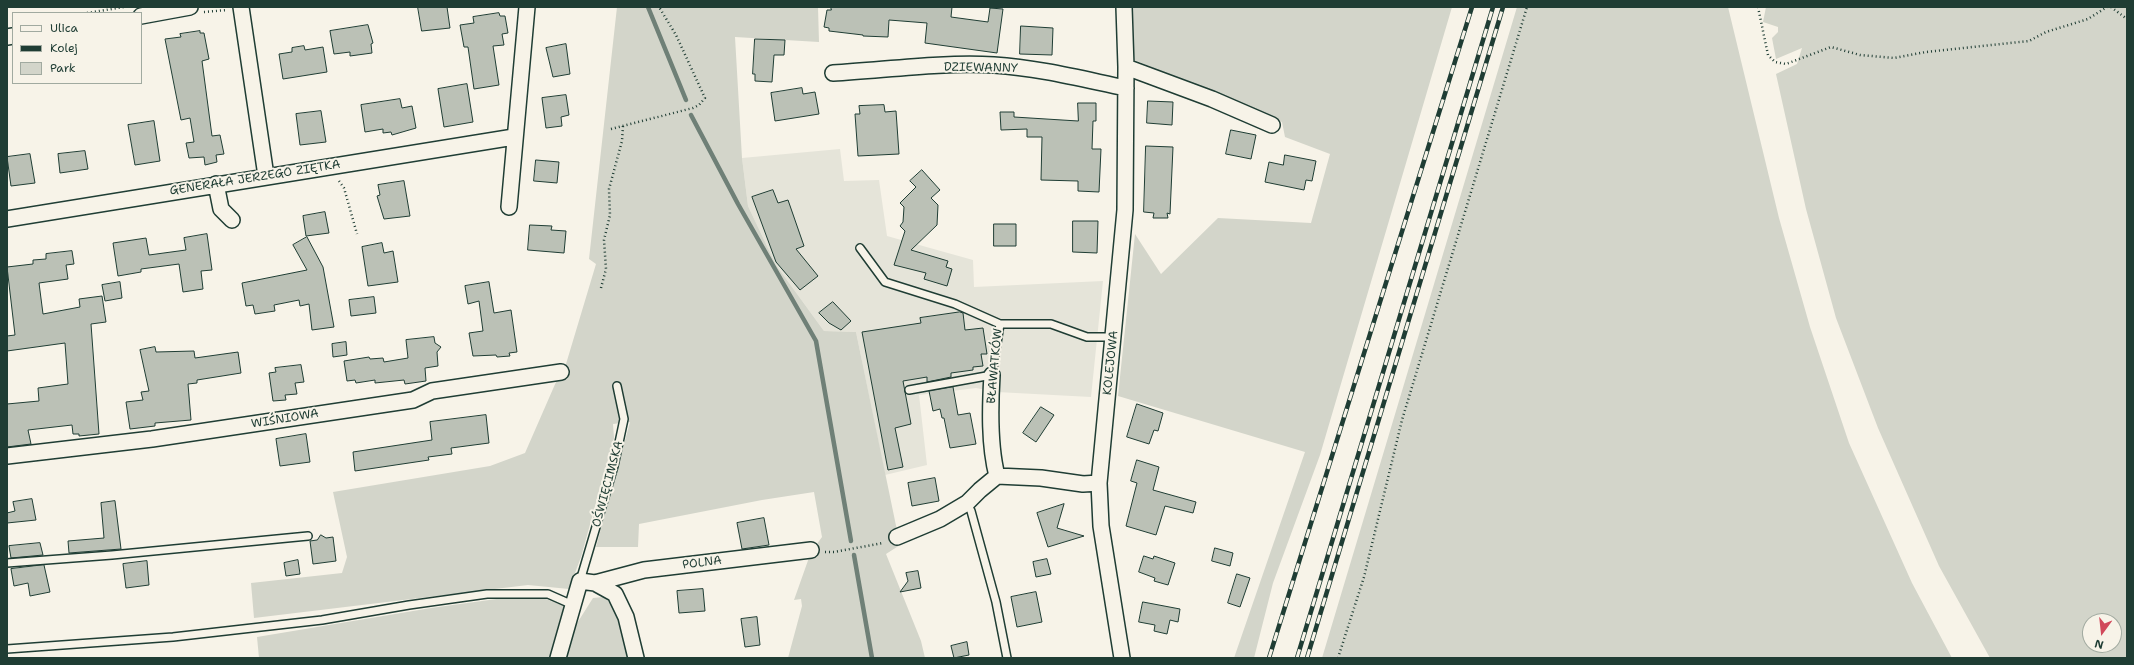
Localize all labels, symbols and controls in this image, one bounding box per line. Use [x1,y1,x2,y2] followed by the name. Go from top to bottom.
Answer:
[12,12,142,84] legend
[50,20,78,36] text: Ulica
[50,40,78,56] text: Kolej
[50,60,76,76] text: Park
[944,60,1018,76] street label: DZIEWANNY
[169,157,341,199] street label: GENERAŁA JERZEGO ZIĘTKA
[985,328,1005,404] street label: BŁAWATKÓW
[1100,330,1122,396] street label: KOLEJOWA
[250,407,320,431] street label: WIŚNIOWA
[590,439,626,529] street label: OŚWIĘCIMSKA
[681,553,723,573] street label: POLNA
[2082,613,2122,653] north arrow
[2093,636,2105,652] text: N

